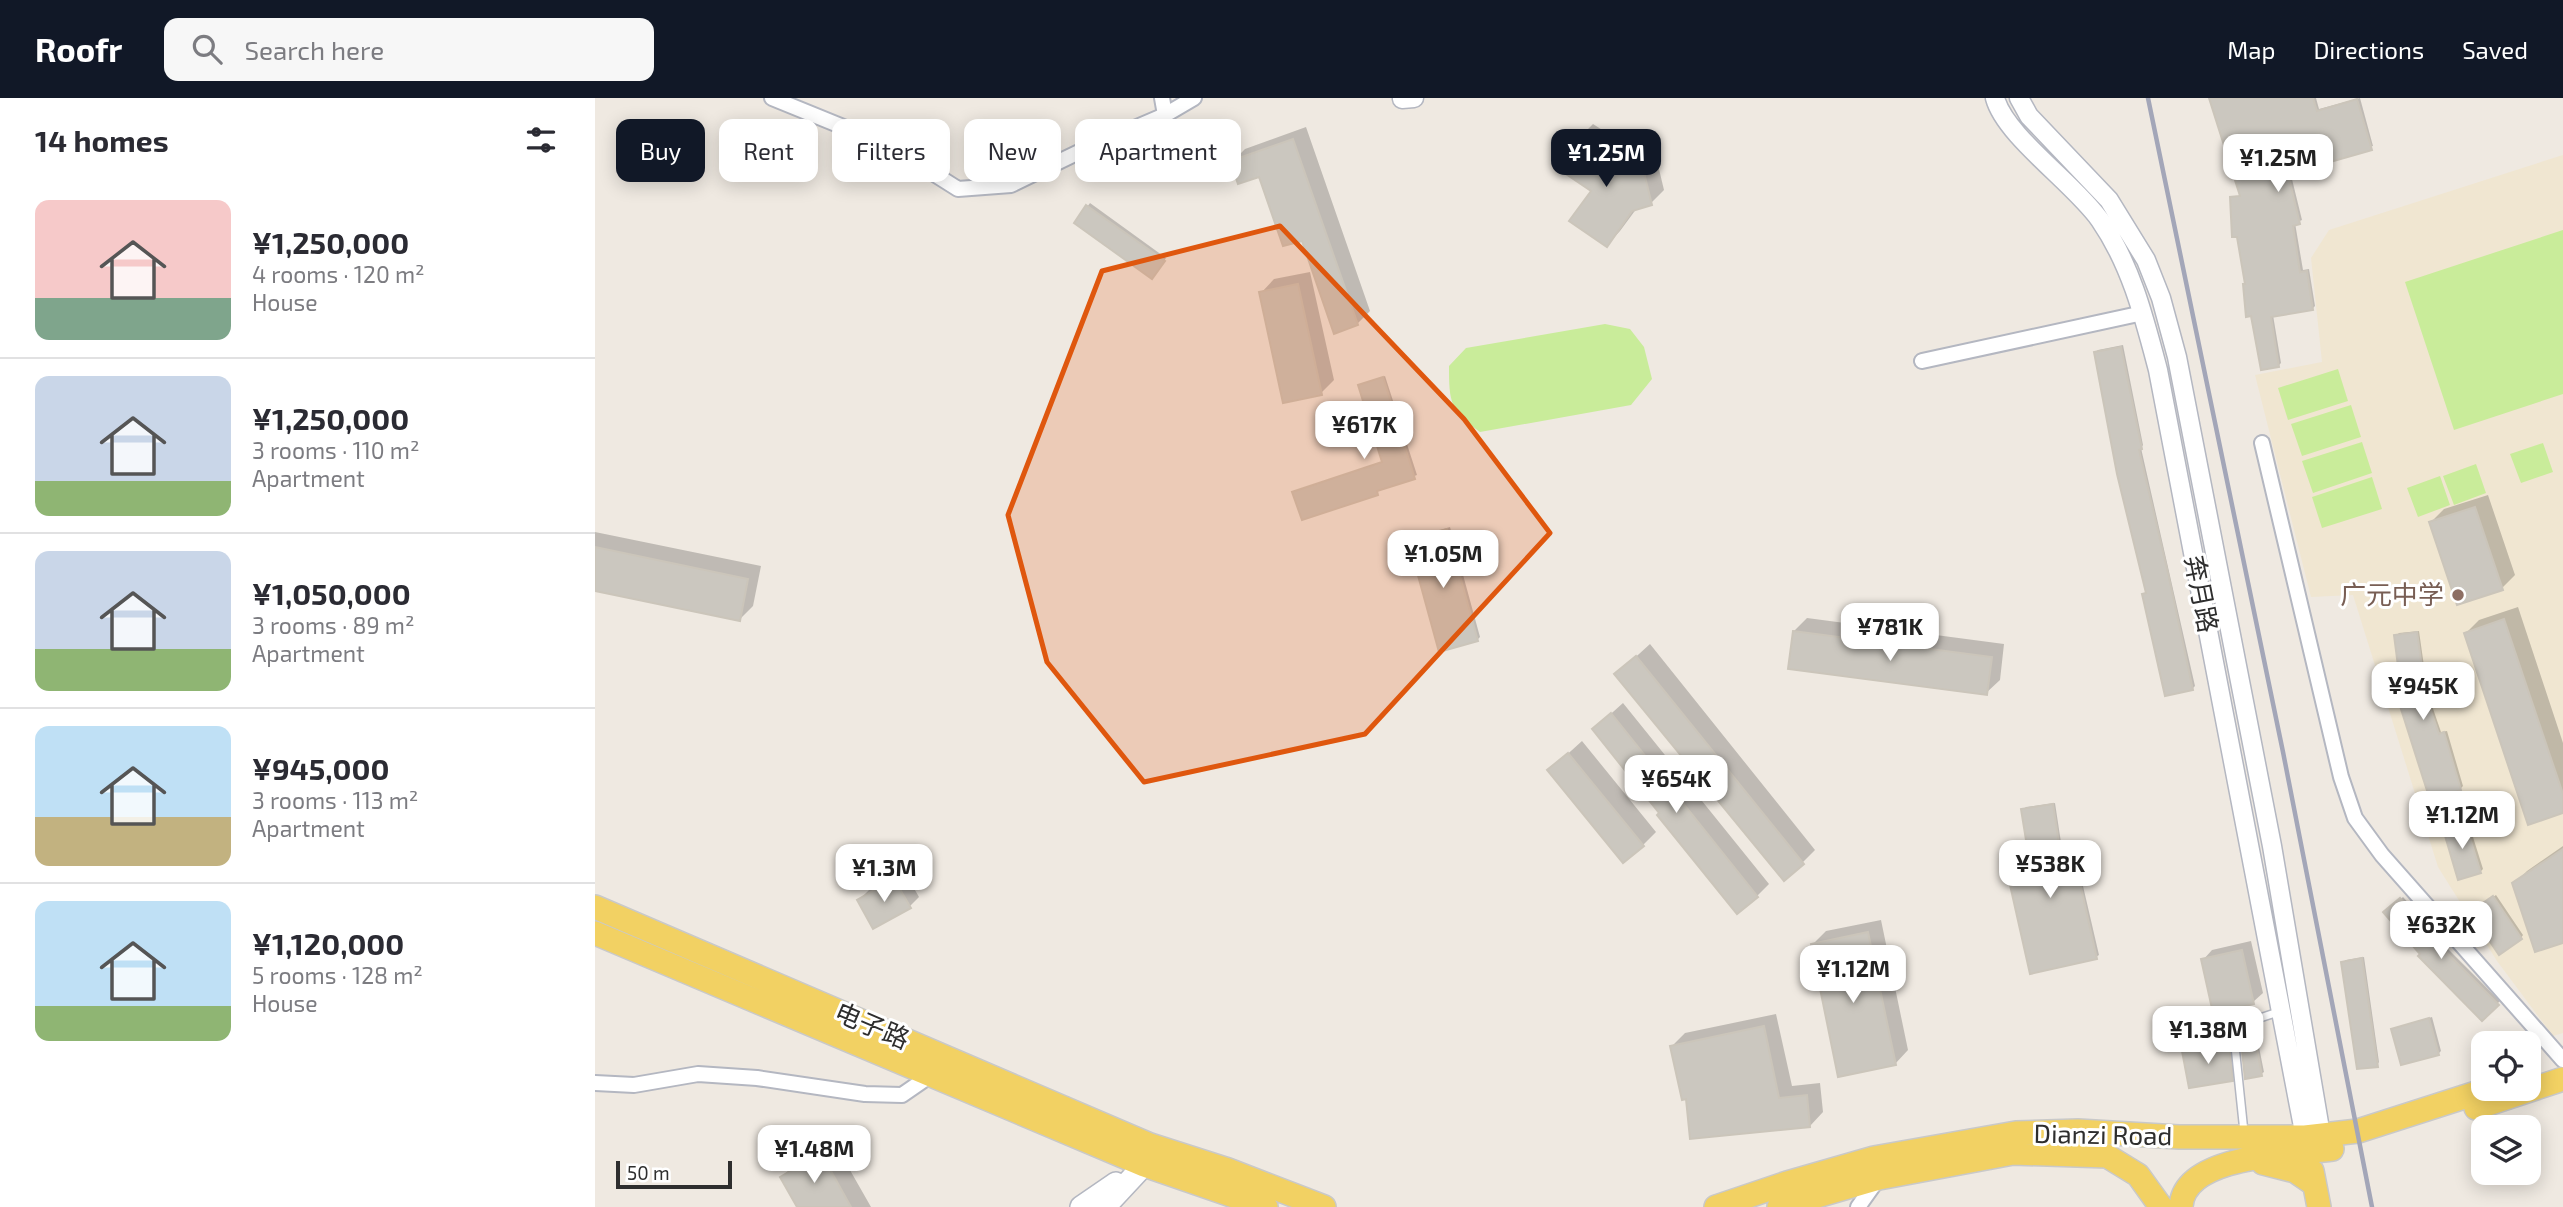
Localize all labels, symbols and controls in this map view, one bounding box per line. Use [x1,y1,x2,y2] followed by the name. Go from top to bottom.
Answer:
[164,18,654,81] search box
[35,29,122,69] text: Roofr
[188,30,226,68] icon: search
[244,34,384,65] text: Search here
[2227,35,2275,64] text: Map
[2313,35,2424,64] text: Directions
[2462,35,2528,64] text: Saved
[616,119,705,182] chip: Buy
[719,119,818,182] chip: Rent
[832,119,950,182] chip: Filters
[964,119,1061,182] chip: New
[1075,119,1241,182] chip: Apartment
[522,121,560,159] icon: filters
[35,122,169,158] text: 14 homes
[1549,130,1663,189] pin: ¥1.25M
[2221,134,2335,194] pin: ¥1.25M
[1567,138,1645,166] text: ¥1.25M
[2239,143,2317,171] text: ¥1.25M
[252,224,409,260] text: ¥1,250,000
[91,228,175,312] icon: home
[252,260,425,288] text: 4 rooms · 120 m²
[252,288,318,316] text: House
[252,400,409,436] text: ¥1,250,000
[1315,402,1413,461] pin: ¥617K
[91,404,175,488] icon: home
[1331,410,1397,438] text: ¥617K
[252,436,419,464] text: 3 rooms · 110 m²
[252,464,365,492] text: Apartment
[1386,531,1500,590] pin: ¥1.05M
[1403,539,1483,567] text: ¥1.05M
[2180,552,2225,635] street label: 奔月路
[252,575,411,611] text: ¥1,050,000
[2340,578,2444,609] place label: 广元中学
[91,579,175,663] icon: home
[2450,587,2466,603] marker: 广元中学
[1841,603,1939,663] pin: ¥781K
[252,611,414,639] text: 3 rooms · 89 m²
[1857,612,1923,640] text: ¥781K
[252,639,365,667] text: Apartment
[2374,662,2472,722] pin: ¥945K
[2388,671,2458,699] text: ¥945K
[252,750,389,786] text: ¥945,000
[91,754,175,838] icon: home
[1627,756,1725,815] pin: ¥654K
[1641,764,1711,792] text: ¥654K
[252,786,418,814] text: 3 rooms · 113 m²
[2405,792,2519,851] pin: ¥1.12M
[2425,800,2499,828] text: ¥1.12M
[252,814,365,842] text: Apartment
[2001,840,2099,900] pin: ¥538K
[835,844,933,904] pin: ¥1.3M
[2015,849,2085,877] text: ¥538K
[852,853,916,881] text: ¥1.3M
[2392,902,2490,961] pin: ¥632K
[2406,910,2476,938] text: ¥632K
[252,925,404,961] text: ¥1,120,000
[91,929,175,1013] icon: home
[1796,946,1910,1005] pin: ¥1.12M
[1816,954,1890,982] text: ¥1.12M
[252,961,423,989] text: 5 rooms · 128 m²
[252,989,318,1017] text: House
[831,995,915,1054] street label: 电子路
[2151,1006,2265,1066] pin: ¥1.38M
[2168,1015,2248,1043] text: ¥1.38M
[2471,1031,2541,1185] map controls
[2471,1031,2541,1101] button: locate
[2471,1115,2541,1185] button: layers
[2034,1117,2173,1150] street label: Dianzi Road
[757,1126,871,1185] pin: ¥1.48M
[774,1134,854,1162] text: ¥1.48M
[616,1158,731,1190] scale bar
[627,1161,670,1184] text: 50 m

